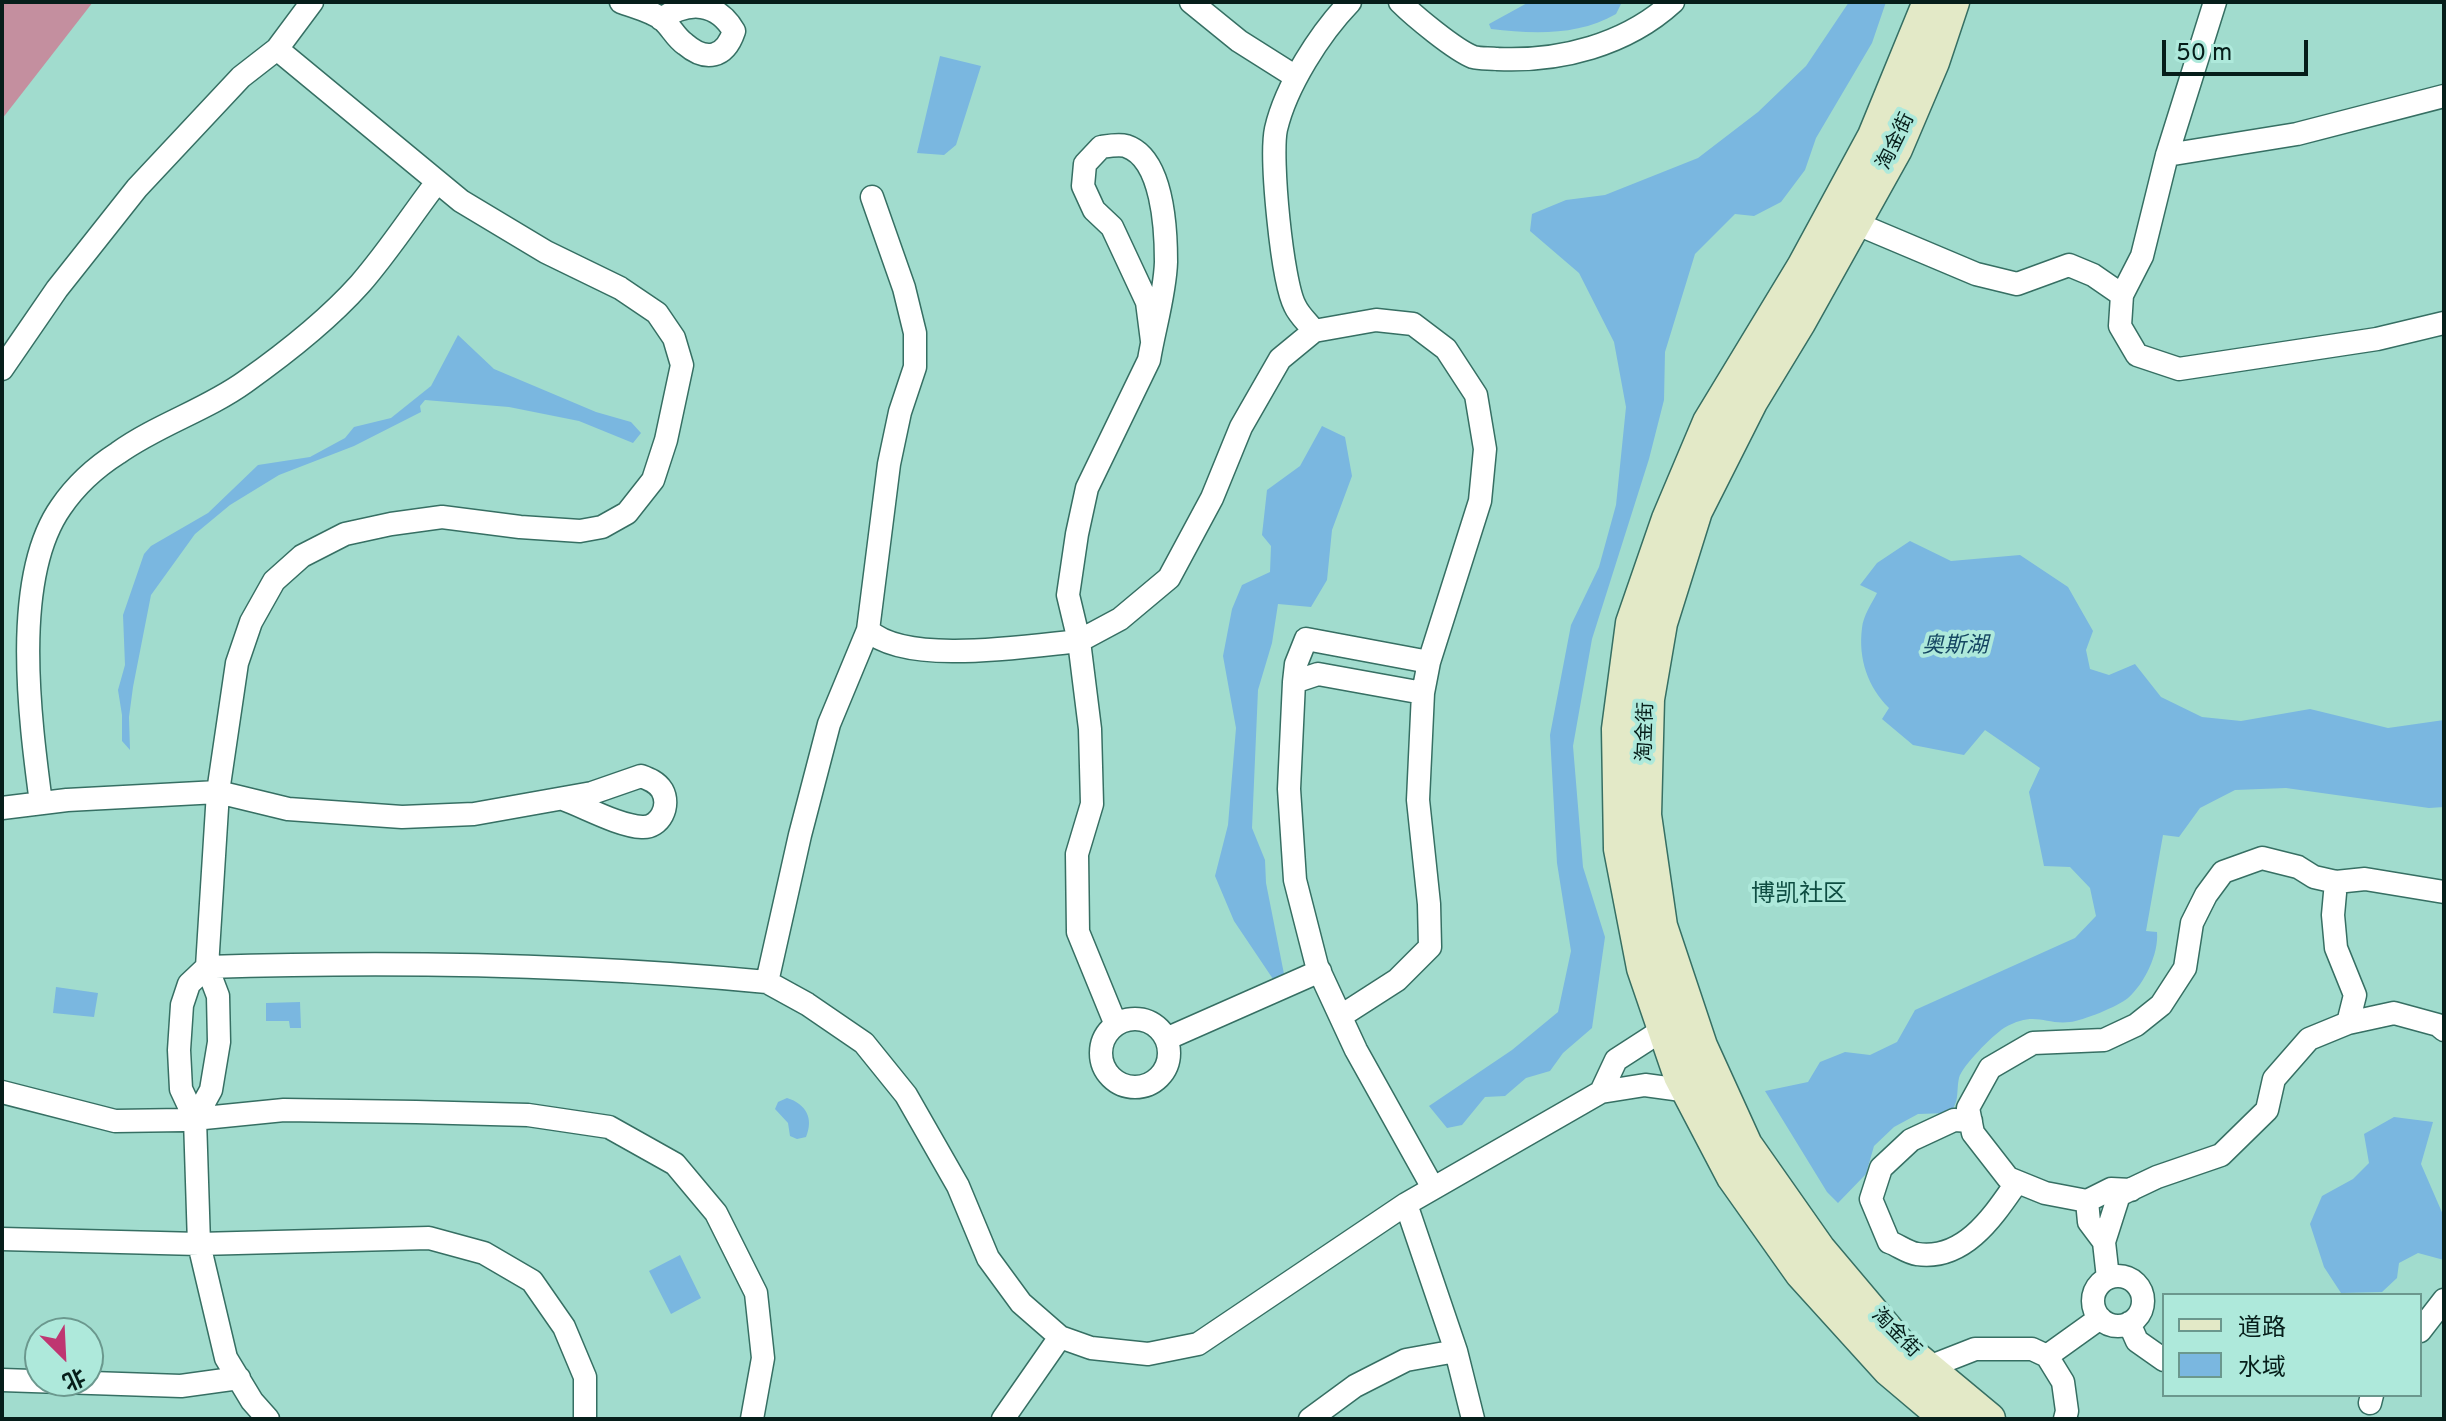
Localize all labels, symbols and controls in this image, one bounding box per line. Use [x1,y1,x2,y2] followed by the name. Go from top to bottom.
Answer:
[2166,24,2312,74] scale bar
[2176,39,2232,69] text: 50 m
[1873,110,1921,174] street label: 淘金街
[1922,635,1988,661] water label: 奥斯湖
[1634,702,1660,762] street label: 淘金街
[1751,882,1847,910] district label: 博凯社区
[2162,1293,2422,1397] legend
[1865,1304,1925,1364] street label: 淘金街
[2238,1314,2286,1344] text: 道路
[24,1317,104,1397] north arrow
[2238,1354,2286,1384] text: 水域
[58,1361,89,1394] text: 北

